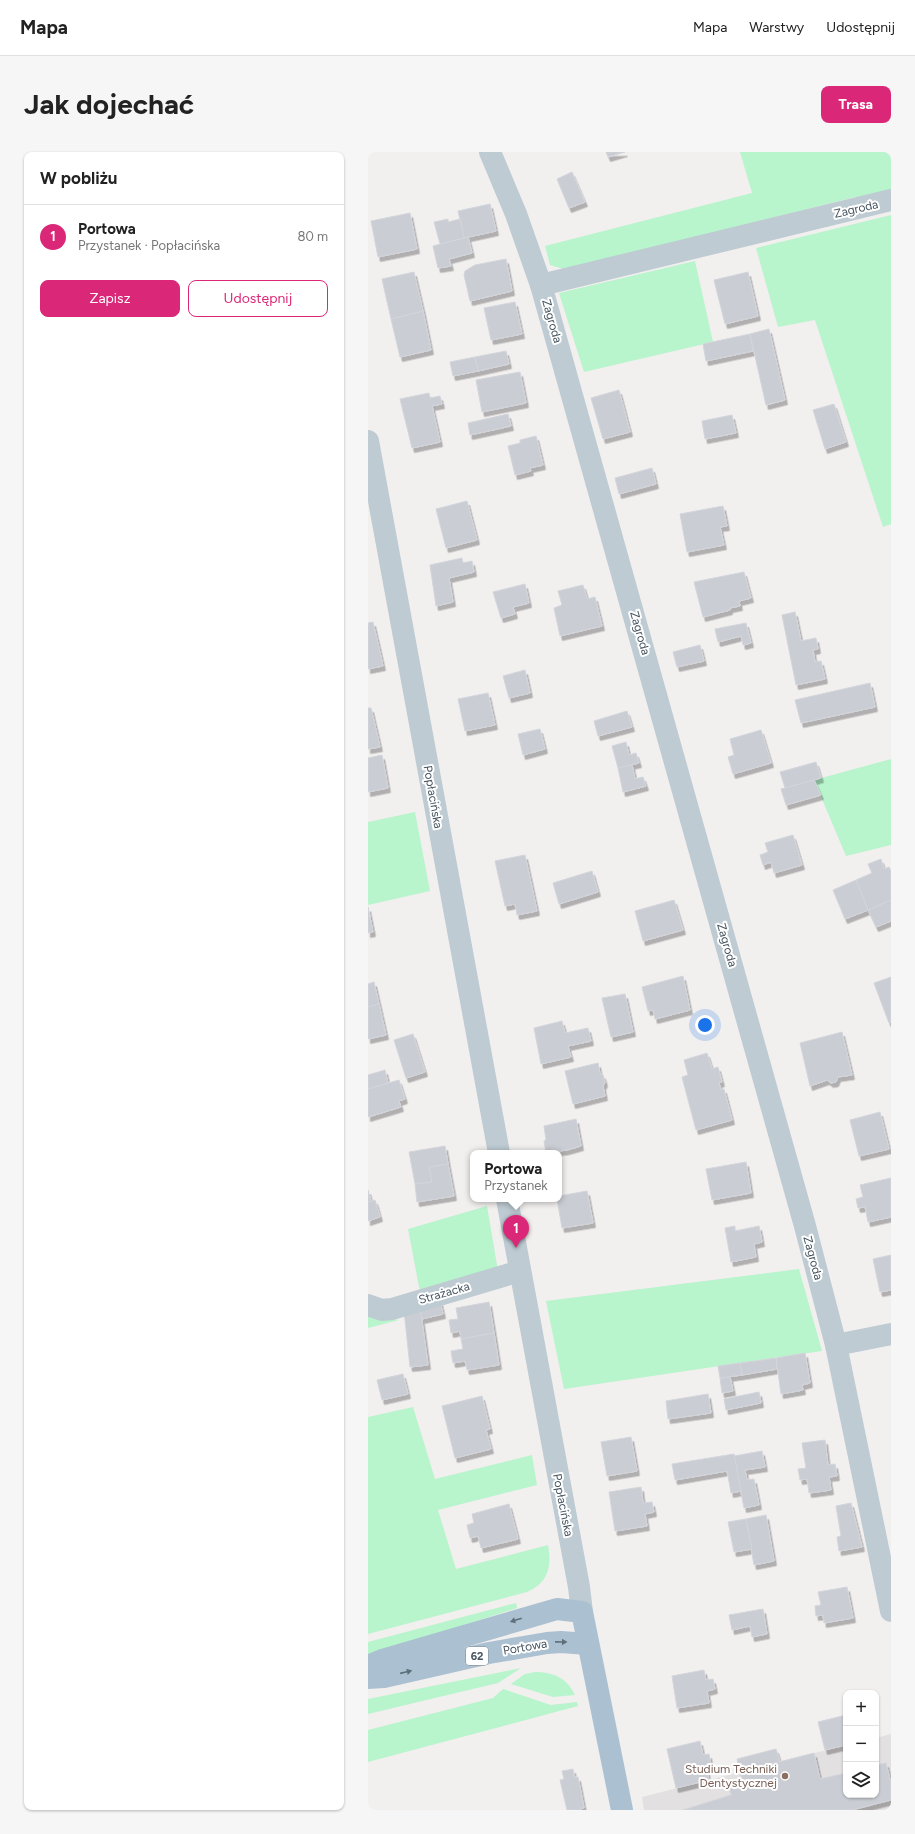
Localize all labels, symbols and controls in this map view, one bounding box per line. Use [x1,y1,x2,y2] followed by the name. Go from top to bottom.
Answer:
[20,16,68,39] text: Mapa
[693,19,727,36] text: Mapa
[749,19,804,36] text: Warstwy
[826,19,895,36] text: Udostępnij
[821,86,891,123] button: Trasa
[24,87,194,121] text: Jak dojechać
[40,168,117,188] text: W pobliżu
[832,197,880,221] street label: Zagroda
[78,220,136,238] text: Portowa
[50,229,56,244] text: 1
[297,229,328,244] text: 80 m
[78,238,220,253] text: Przystanek · Popłacińska
[40,280,180,317] button: Zapisz
[188,280,328,317] button: Udostępnij
[539,297,565,345] street label: Zagroda
[627,609,653,657] street label: Zagroda
[421,764,445,830] street label: Popłacińska
[714,921,740,969] street label: Zagroda
[695,1015,715,1035] your location
[470,1150,562,1202] popup
[484,1160,542,1178] text: Portowa
[484,1178,548,1193] text: Przystanek
[503,1215,529,1248] pin: 1
[800,1234,826,1282] street label: Zagroda
[417,1279,471,1307] street label: Strażacka
[550,1472,576,1538] street label: Popłacińska
[510,1617,522,1623] one-way arrow
[502,1636,548,1658] street label: Portowa
[555,1639,568,1645] one-way arrow
[466,1647,488,1665] road number: 62
[400,1668,413,1674] one-way arrow
[843,1690,879,1798] map controls
[843,1690,879,1726] button: +
[843,1726,879,1762] button: −
[685,1762,777,1790] place label: Studium Techniki Dentystycznej
[843,1762,879,1798] button: layers
[780,1771,790,1781] marker: Studium Techniki Dentystycznej

